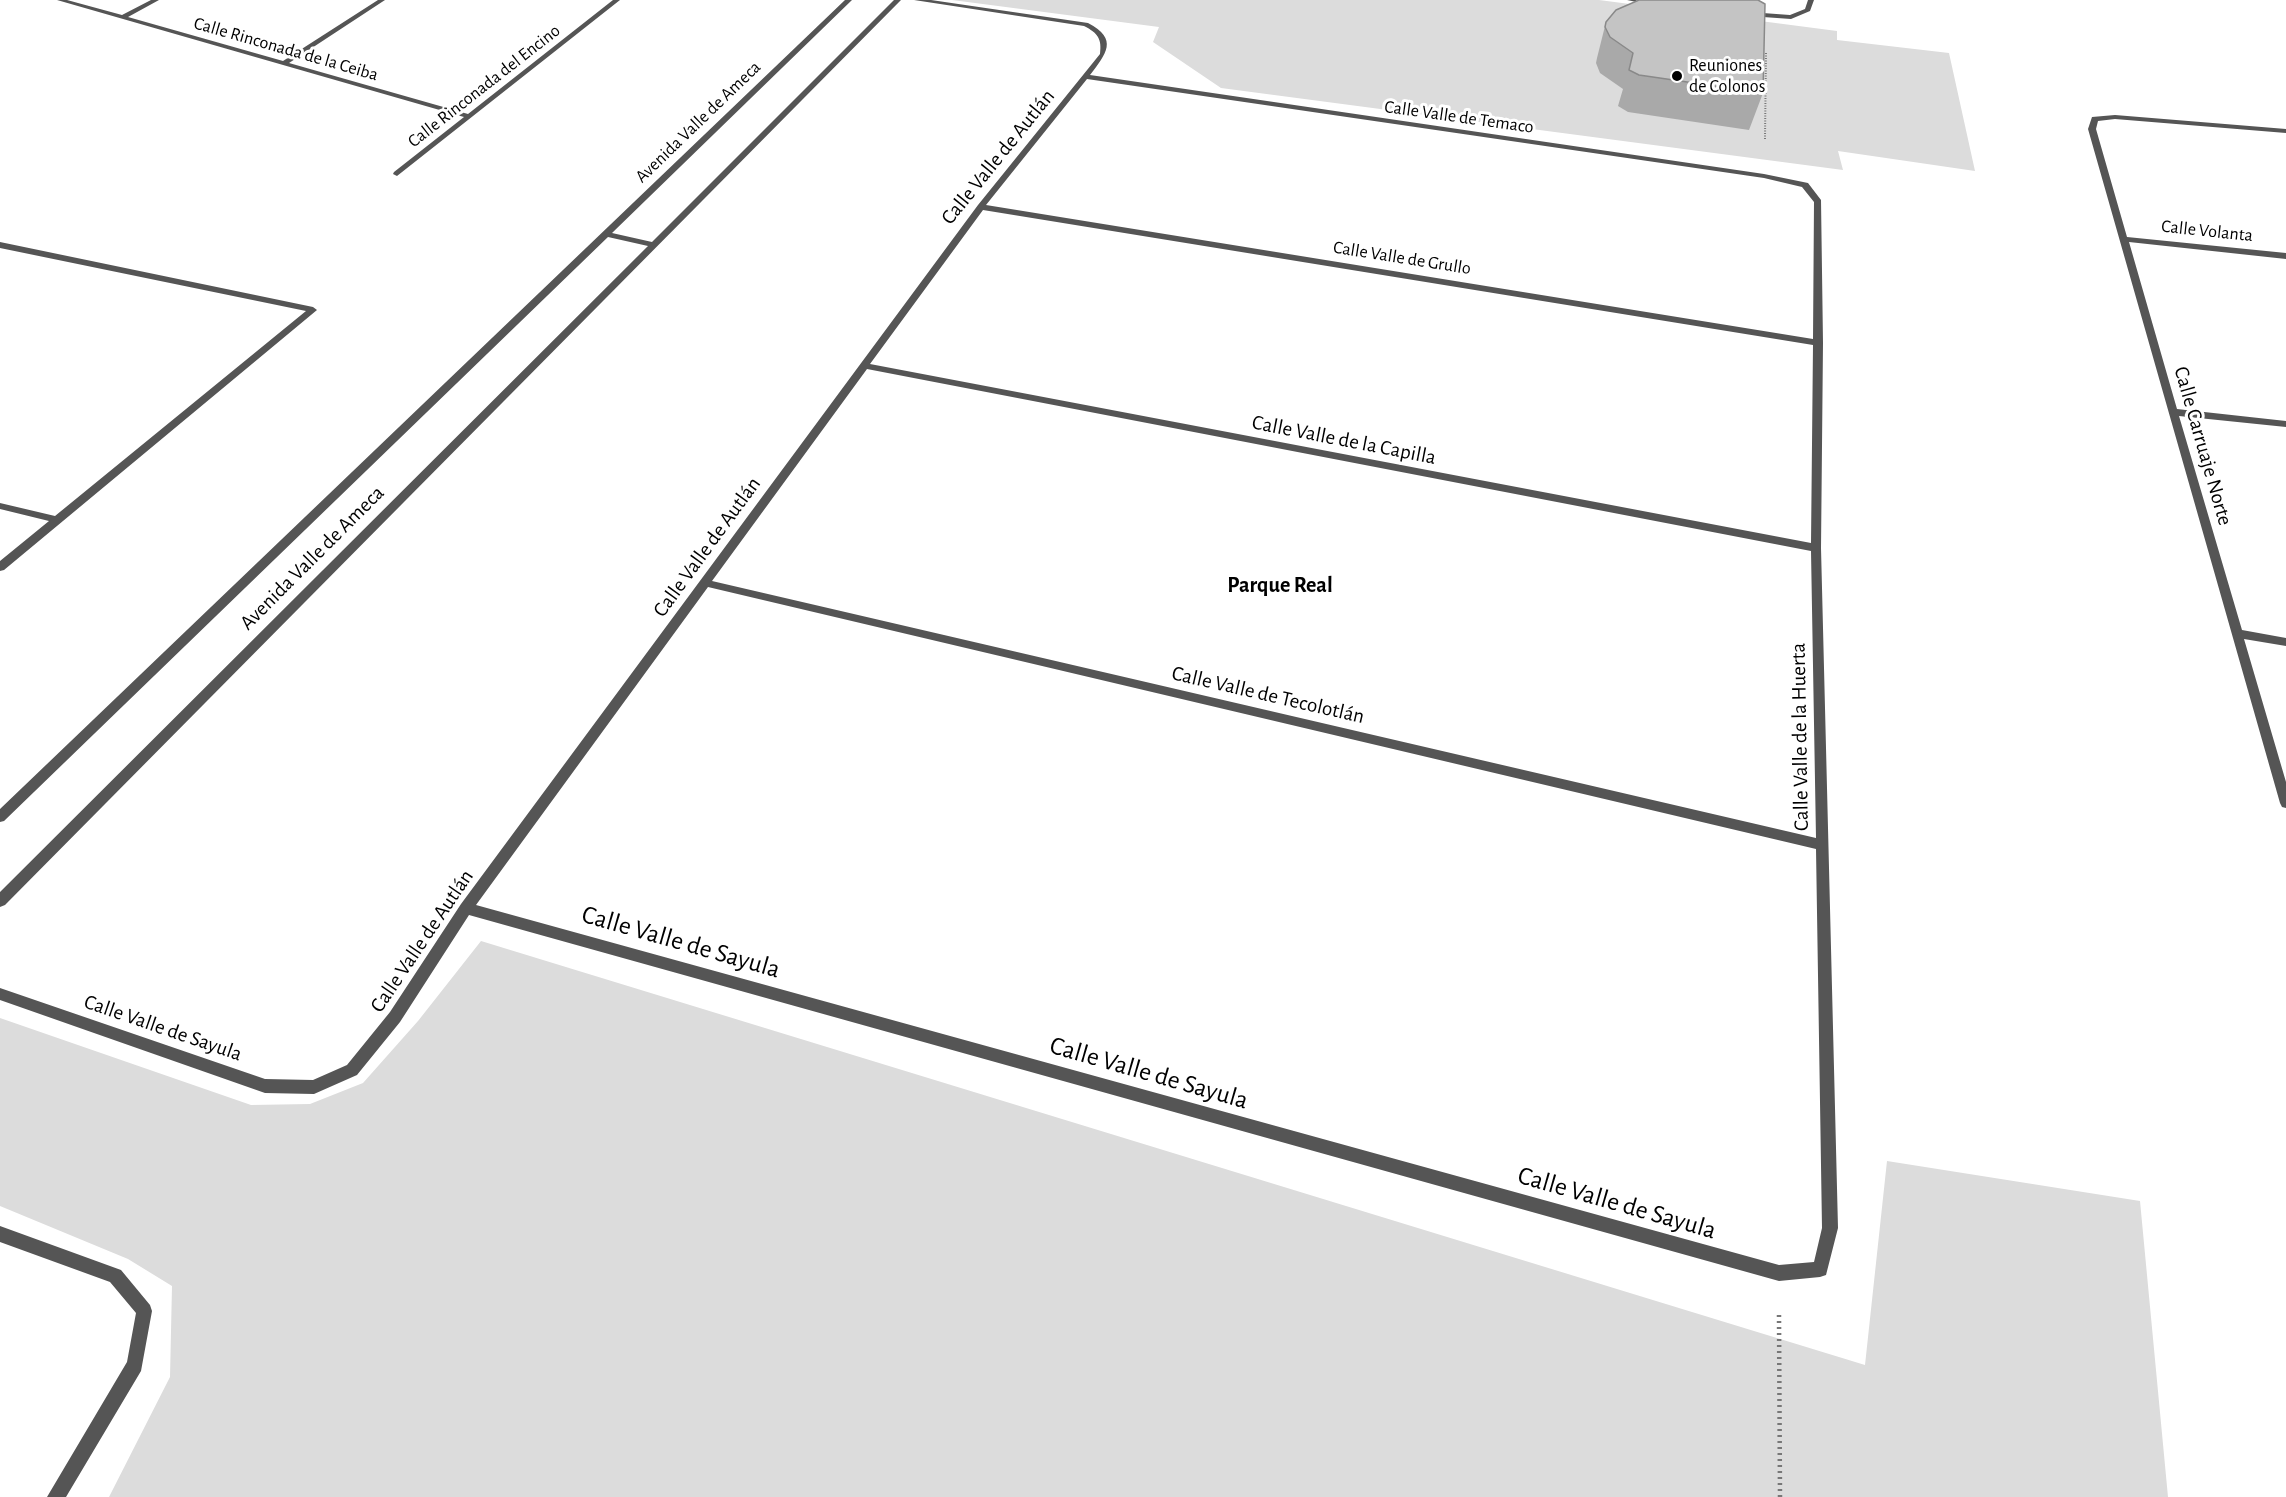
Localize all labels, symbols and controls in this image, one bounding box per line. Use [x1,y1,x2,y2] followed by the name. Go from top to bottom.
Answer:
[191,12,381,86] street label: Calle Rinconada de la Ceiba
[403,20,565,152] street label: Calle Rinconada del Encino
[1689,55,1765,98] place label: Reuniones de Colonos
[631,57,765,187] street label: Avenida Valle de Ameca
[1670,69,1684,83] marker: Reuniones de Colonos
[936,84,1060,230] street label: Calle Valle de Autlán
[1383,96,1535,138] street label: Calle Valle de Temaco
[2160,215,2254,247] street label: Calle Volanta
[1332,236,1472,280] street label: Calle Valle de Grullo
[2168,364,2238,528] street label: Calle Carruaje Norte
[1250,410,1438,470] street label: Calle Valle de la Capilla
[648,472,766,622] street label: Calle Valle de Autlán
[235,481,389,635] street label: Avenida Valle de Ameca
[1227,572,1333,598] district label: Parque Real
[1786,643,1814,831] street label: Calle Valle de la Huerta
[1169,661,1367,729] street label: Calle Valle de Tecolotlán
[365,865,479,1017] street label: Calle Valle de Autlán
[578,899,784,985] street label: Calle Valle de Sayula
[81,989,245,1067] street label: Calle Valle de Sayula
[1046,1030,1252,1116] street label: Calle Valle de Sayula
[1514,1160,1720,1246] street label: Calle Valle de Sayula

